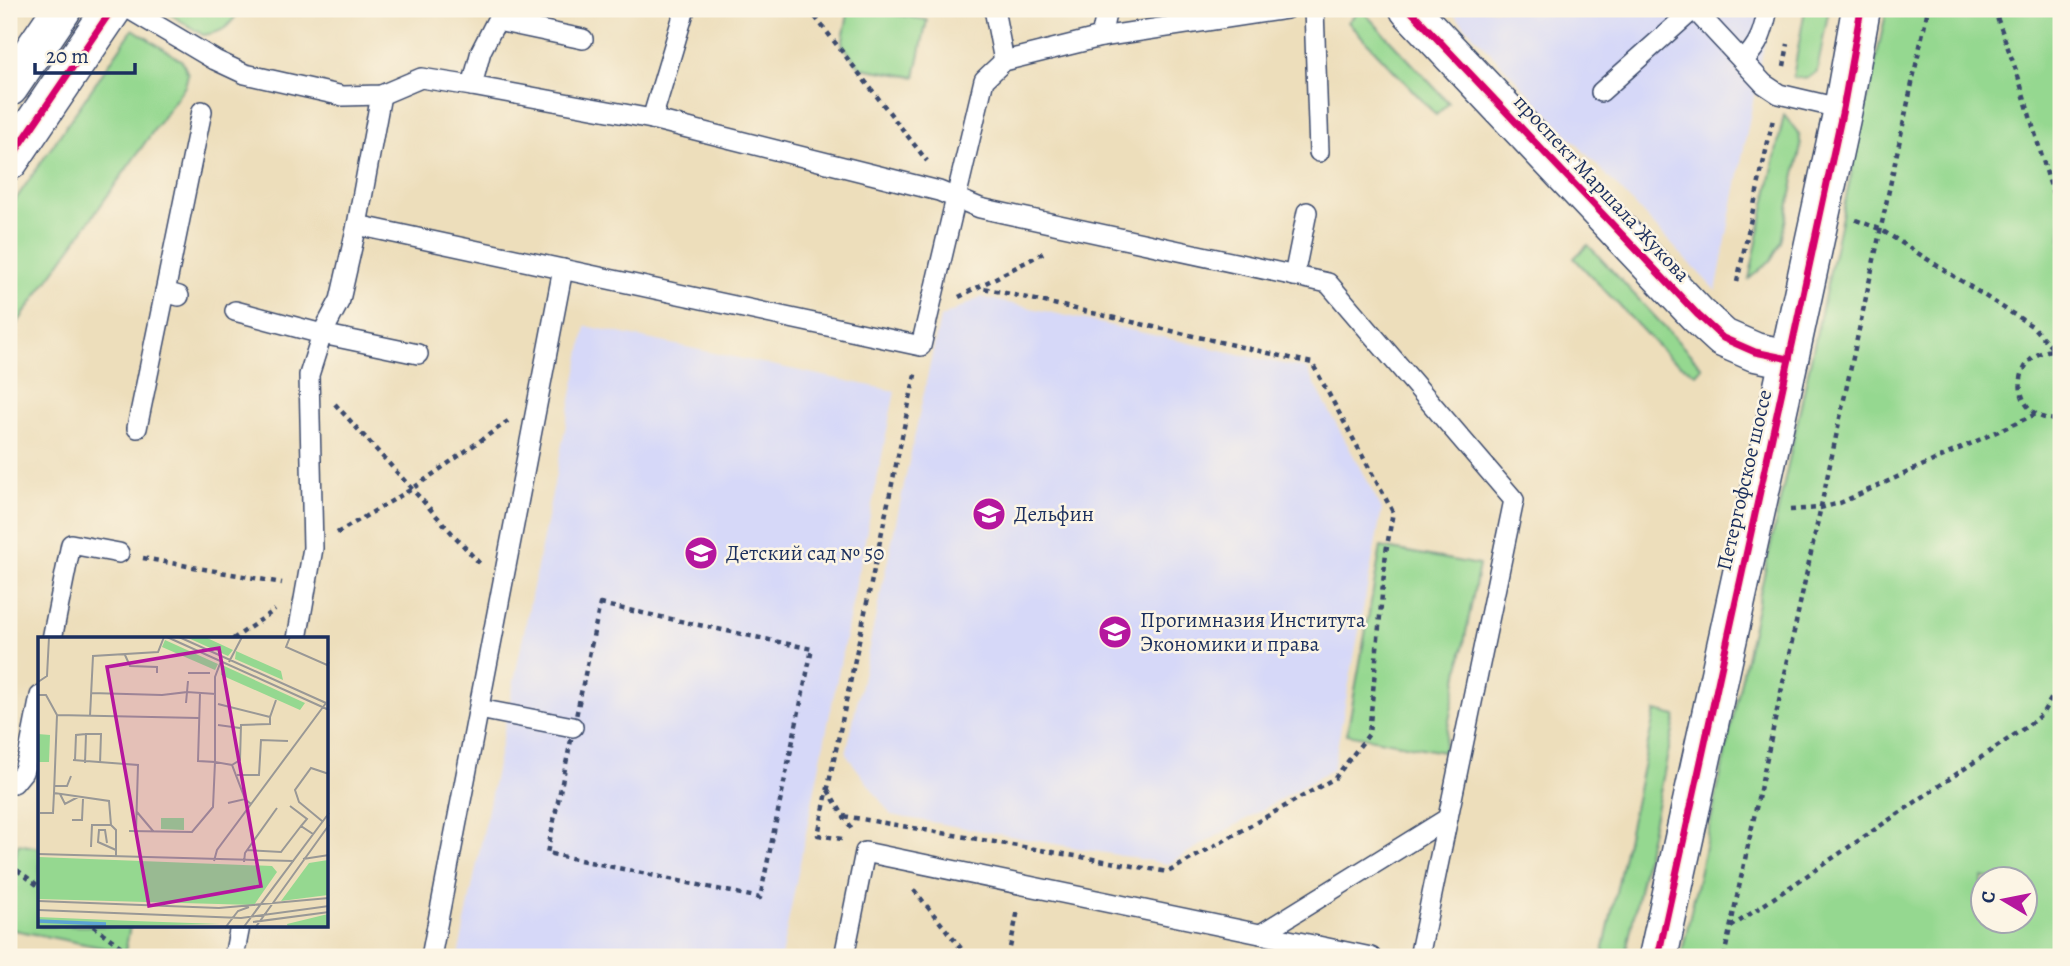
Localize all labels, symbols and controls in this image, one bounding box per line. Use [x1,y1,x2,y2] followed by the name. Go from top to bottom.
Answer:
[35,32,135,76] scale bar
[46,42,89,70] text: 20 m
[1508,88,1697,288] street label: проспект Маршала Жукова
[1710,387,1778,573] street label: Петергофское шоссе
[970,495,1008,533] school or university icon: Дельфин
[1014,500,1094,528] place label: Дельфин
[682,534,720,572] school or university icon: Детский сад № 50
[726,539,885,567] place label: Детский сад № 50
[1140,606,1366,658] place label: Прогимназия Института Экономики и права
[1096,613,1134,651] school or university icon: Прогимназия Института Экономики и права
[38,637,329,928] inset map
[1968,864,2038,934] north arrow
[1974,889,2002,905] text: С

